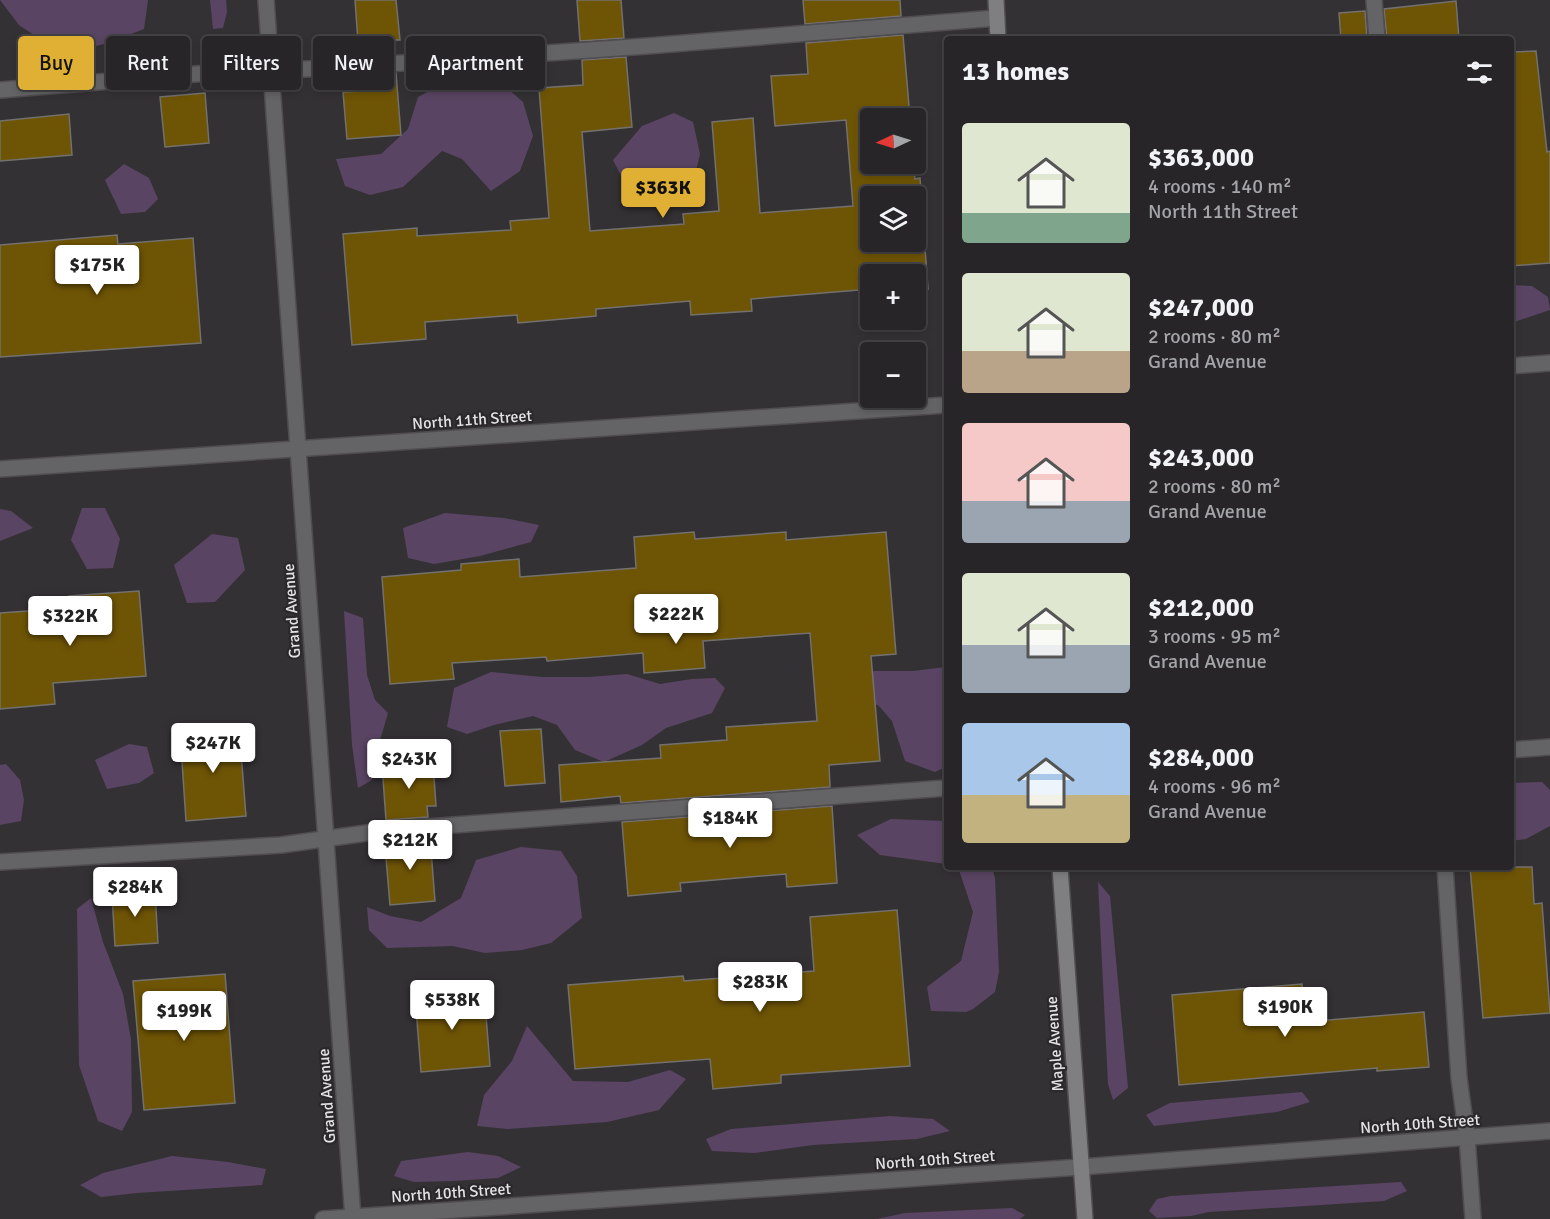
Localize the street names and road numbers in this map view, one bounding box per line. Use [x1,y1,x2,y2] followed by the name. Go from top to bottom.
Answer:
[411,406,533,434] street label: North 11th Street
[279,563,305,659] street label: Grand Avenue
[1042,996,1068,1092] street label: Maple Avenue
[314,1048,340,1144] street label: Grand Avenue
[1359,1110,1481,1138] street label: North 10th Street
[874,1146,996,1174] street label: North 10th Street
[390,1179,512,1207] street label: North 10th Street

